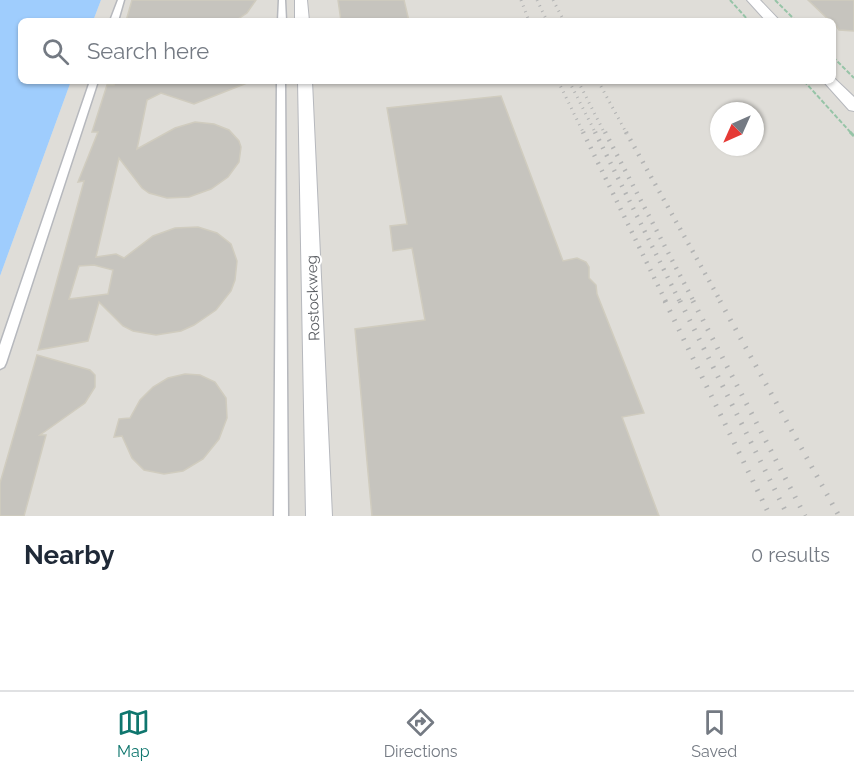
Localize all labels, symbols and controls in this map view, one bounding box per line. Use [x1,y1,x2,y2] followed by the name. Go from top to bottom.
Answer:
[18,18,836,84] search box
[39,35,72,68] icon: search
[87,38,209,64] text: Search here
[710,102,764,156] north arrow
[303,255,323,341] street label: Rostockweg
[24,540,114,570] text: Nearby
[751,543,830,567] text: 0 results
[117,706,150,761] tab: Map
[384,706,458,761] tab: Directions
[691,706,737,761] tab: Saved

